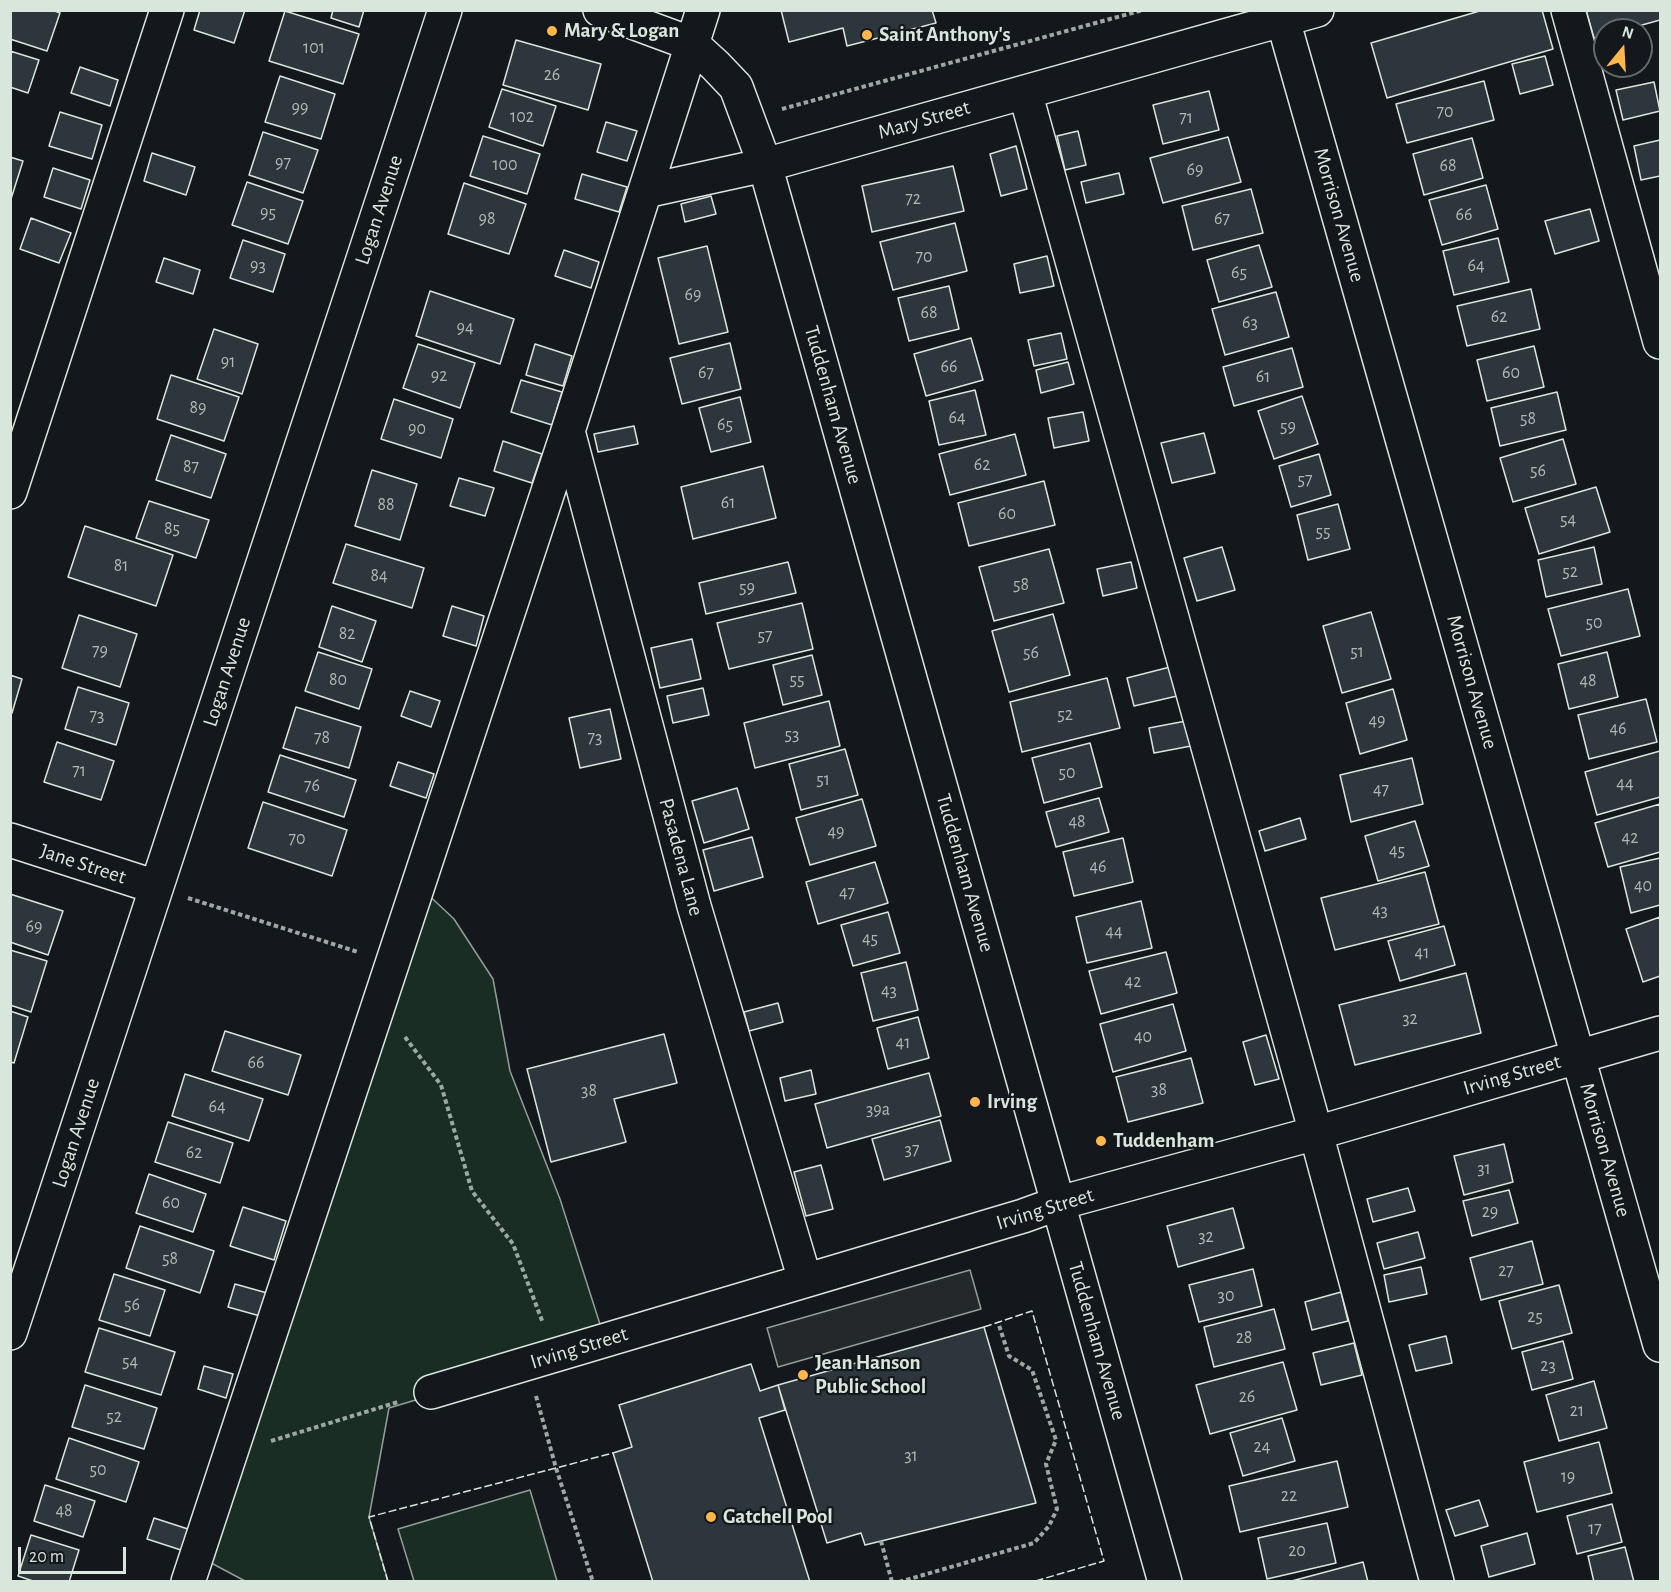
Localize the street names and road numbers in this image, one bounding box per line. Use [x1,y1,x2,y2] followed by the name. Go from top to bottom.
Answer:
[875,95,973,145] street label: Mary Street
[1308,145,1370,285] street label: Morrison Avenue
[349,152,409,268] street label: Logan Avenue
[798,323,868,487] street label: Tuddenham Avenue
[1441,612,1503,752] street label: Morrison Avenue
[197,614,257,730] street label: Logan Avenue
[930,791,1000,955] street label: Tuddenham Avenue
[653,795,709,919] street label: Pasadena Lane
[37,838,129,890] street label: Jane Street
[1460,1049,1564,1101] street label: Irving Street
[46,1075,106,1191] street label: Logan Avenue
[1574,1080,1636,1220] street label: Morrison Avenue
[993,1182,1097,1236] street label: Irving Street
[1062,1259,1132,1423] street label: Tuddenham Avenue
[527,1321,631,1375] street label: Irving Street

